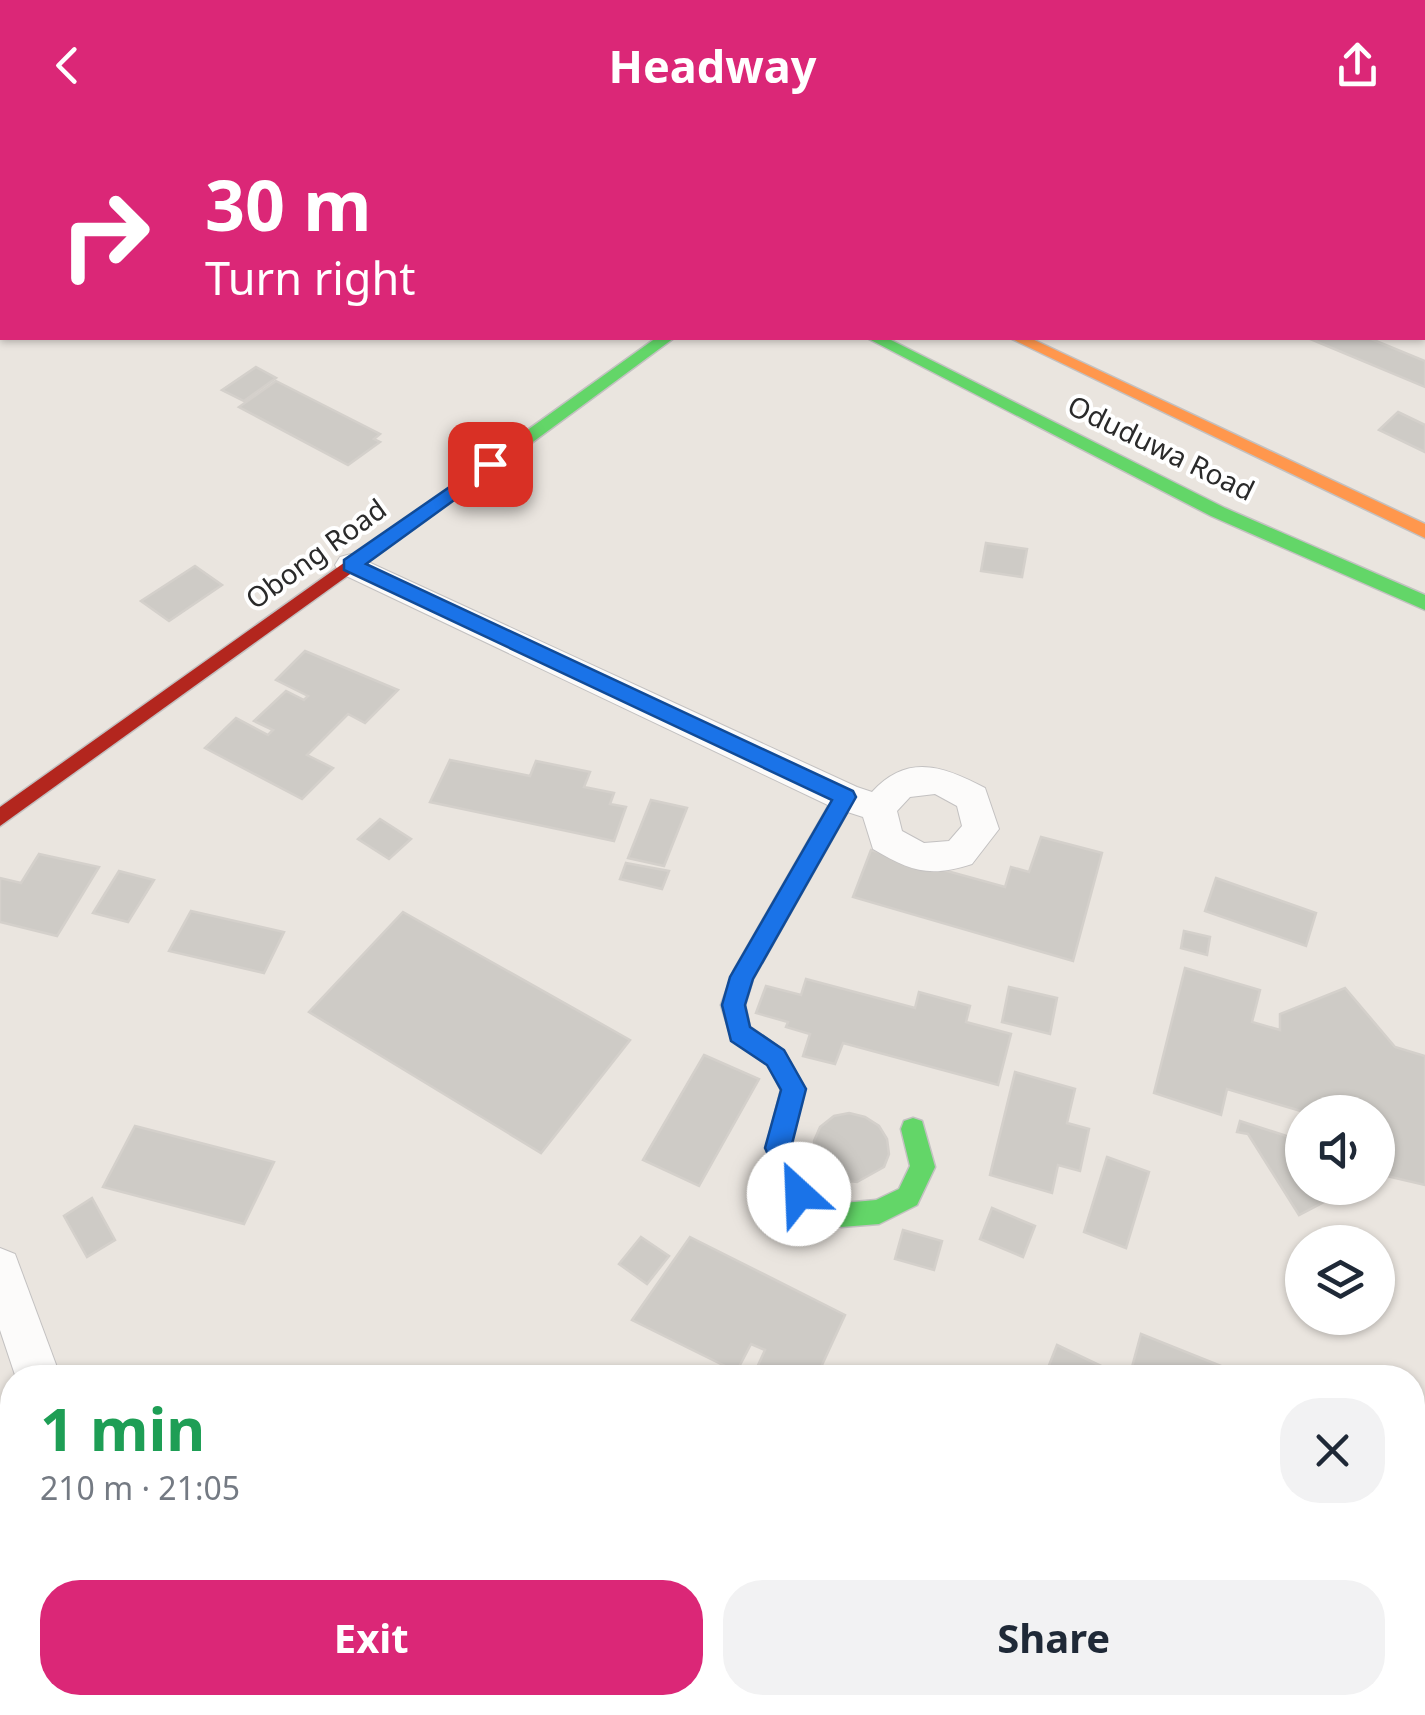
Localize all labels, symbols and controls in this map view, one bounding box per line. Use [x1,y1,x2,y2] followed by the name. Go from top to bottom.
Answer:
[609,35,816,96] text: Headway
[40,38,95,93] icon: back
[1330,38,1385,93] icon: share
[205,156,372,252] text: 30 m
[40,170,170,300] icon: right
[205,247,416,308] text: Turn right
[1062,385,1261,509] street label: Oduduwa Road
[448,422,533,507] pin
[463,437,518,492] icon: arrive
[237,489,393,617] street label: Obong Road
[1285,1095,1395,1335] map controls
[1285,1095,1395,1205] button: sound
[747,1142,851,1246] position arrow
[1285,1225,1395,1335] button: layers
[40,1387,205,1469] text: 1 min
[1280,1398,1385,1503] button: close
[40,1466,240,1509] text: 210 m · 21:05
[40,1580,703,1695] button: Exit
[723,1580,1385,1695] button: Share

